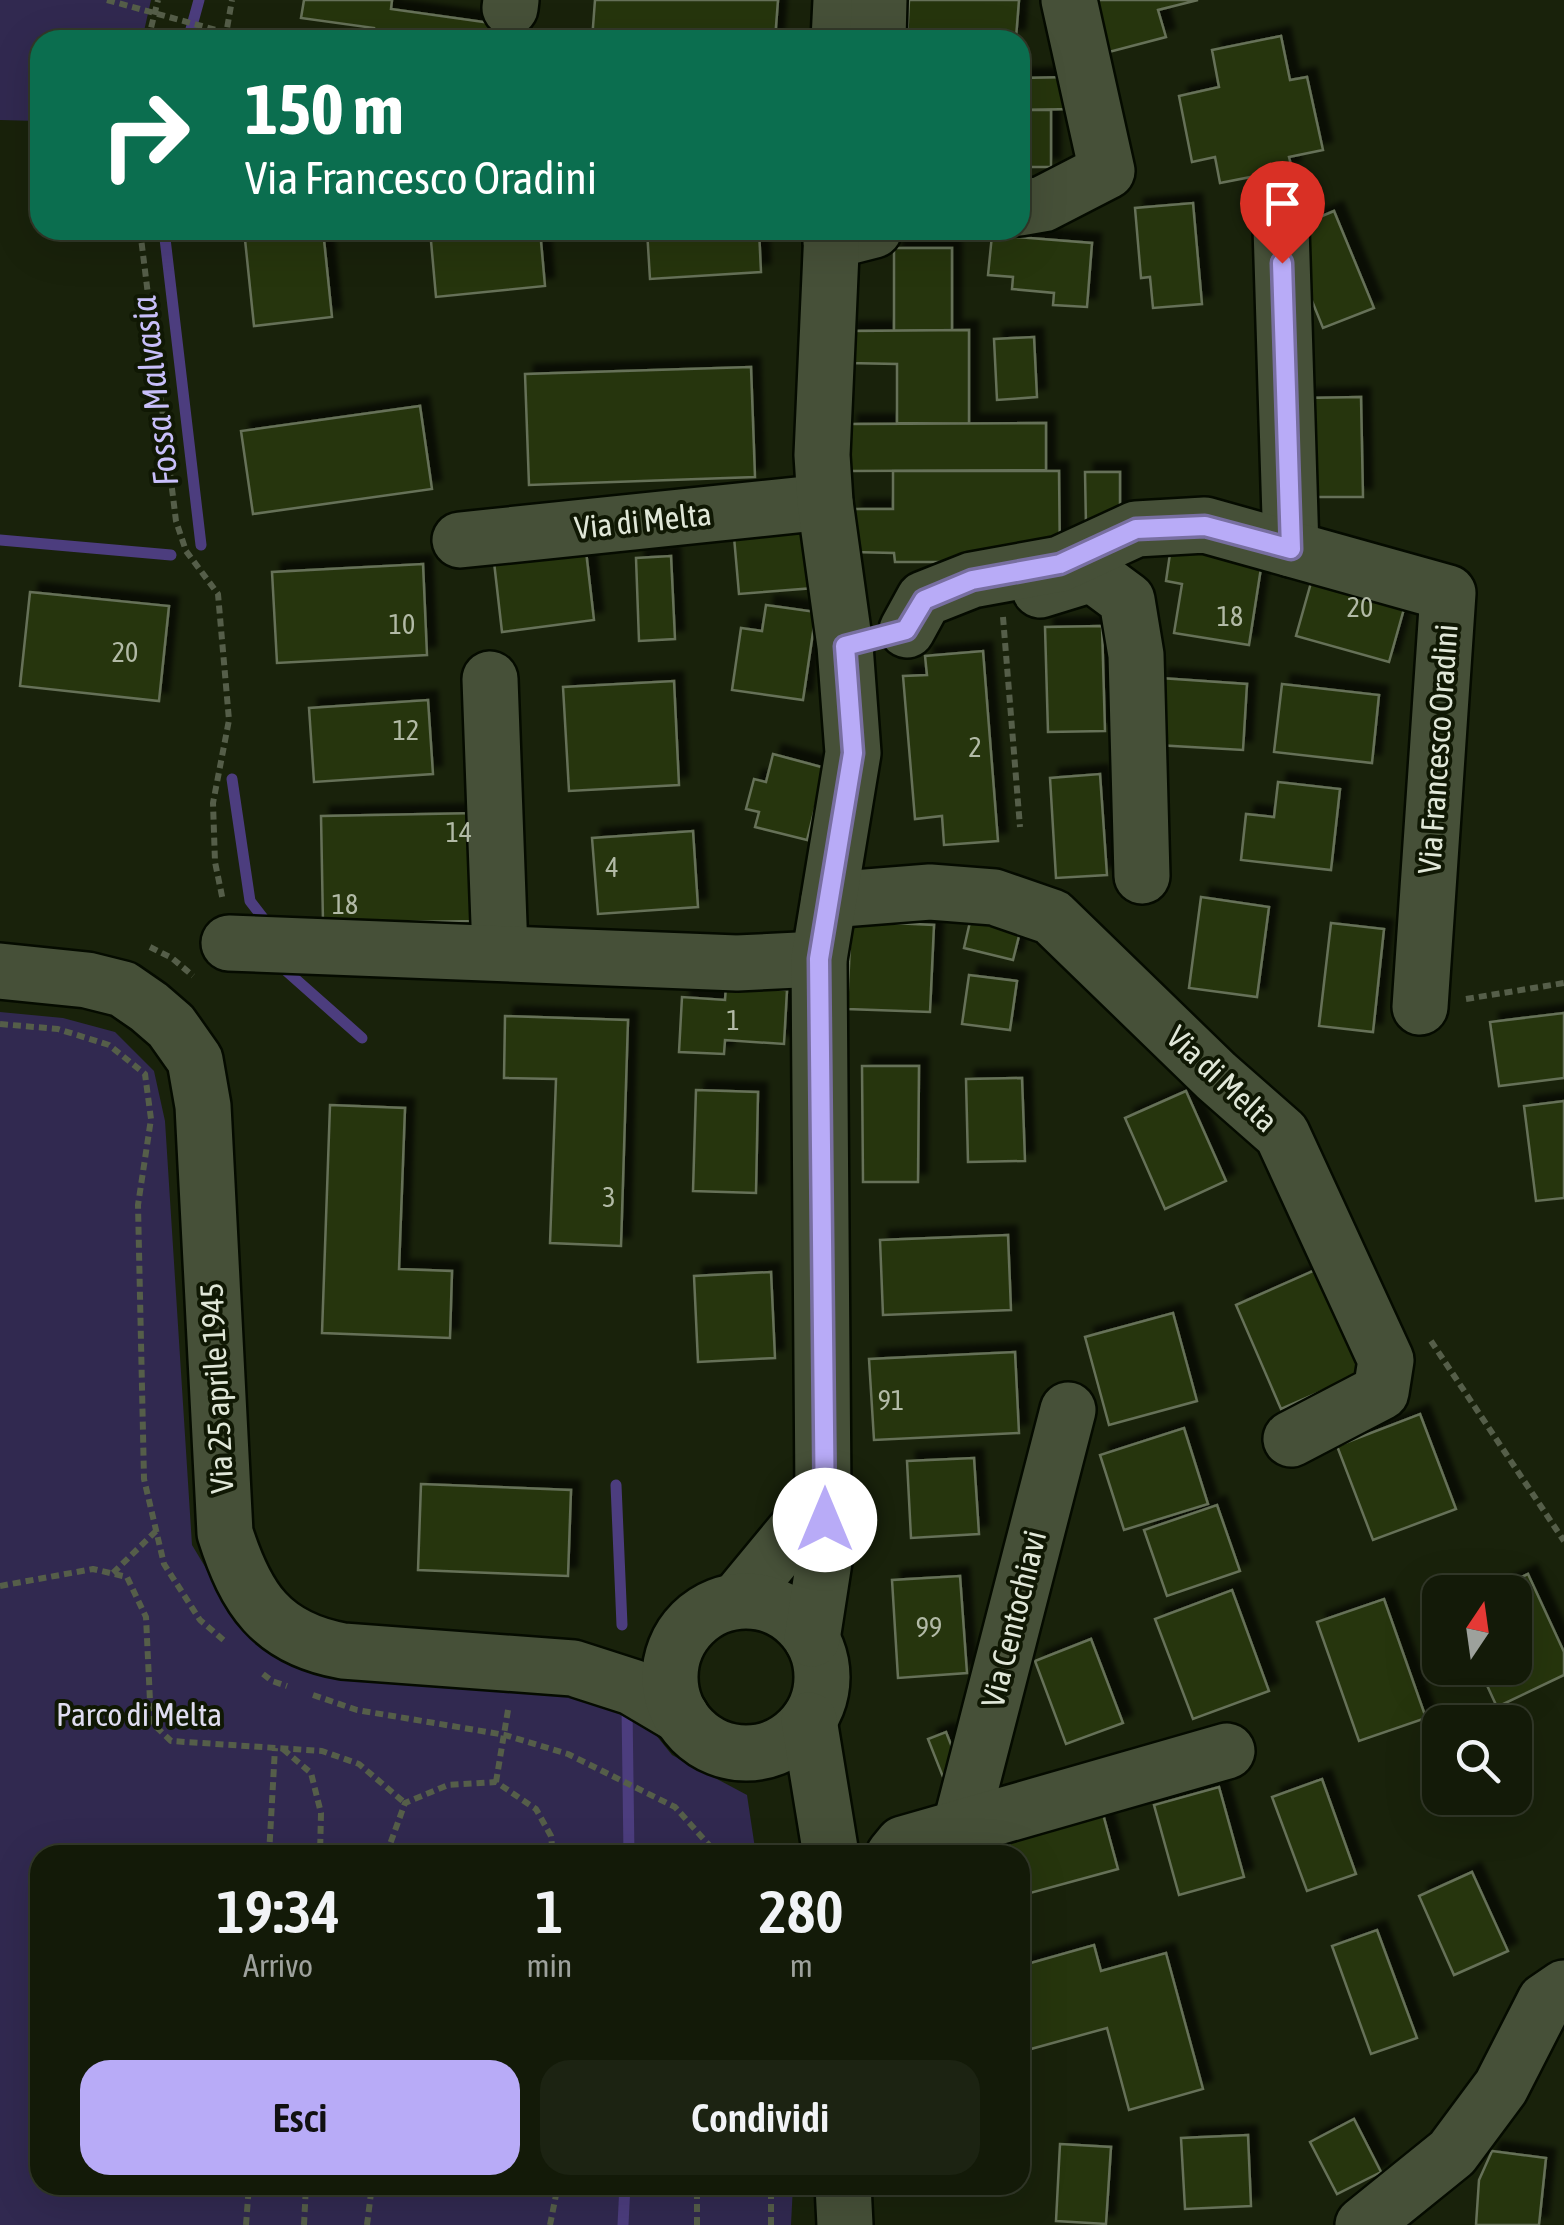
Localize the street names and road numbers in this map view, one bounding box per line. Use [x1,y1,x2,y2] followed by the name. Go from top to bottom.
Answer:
[573,495,713,546] street label: Via di Melta
[1410,623,1465,875] street label: Via Francesco Oradini
[1159,1018,1285,1139] street label: Via di Melta
[193,1282,240,1494] street label: Via 25 aprile 1945
[974,1527,1053,1711] street label: Via Centochiavi

